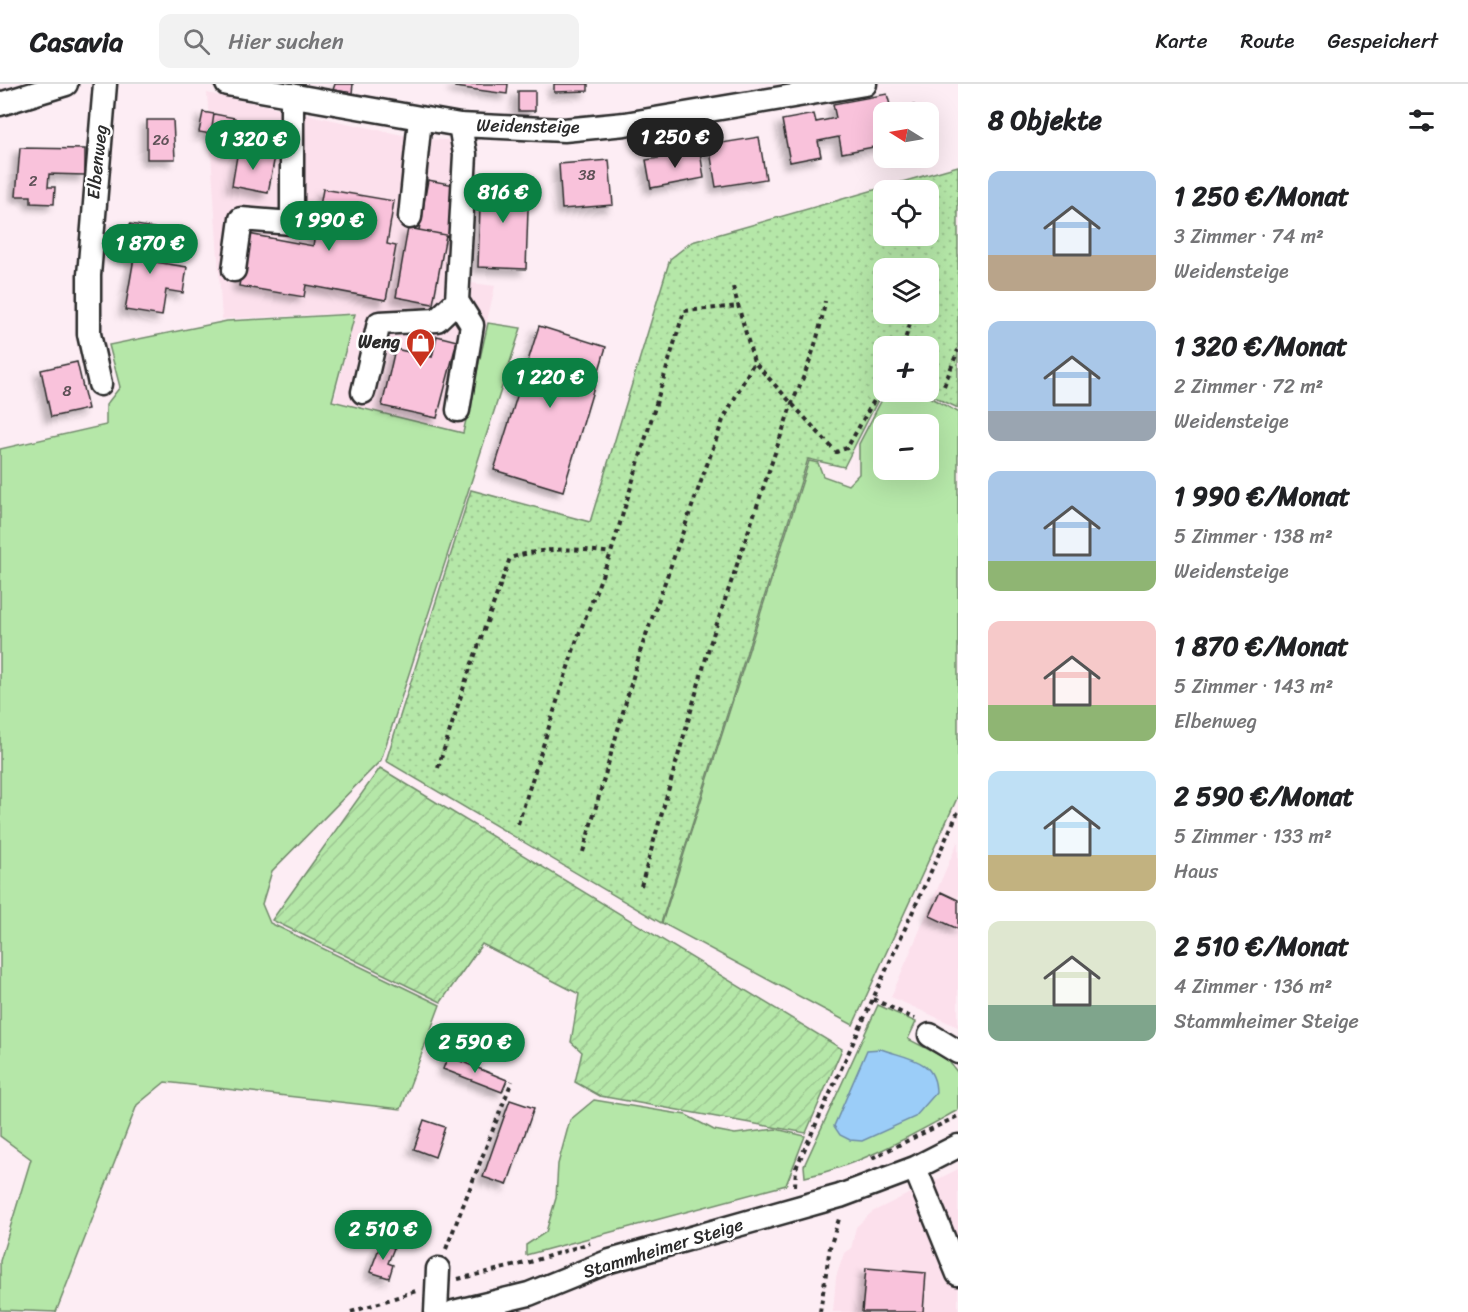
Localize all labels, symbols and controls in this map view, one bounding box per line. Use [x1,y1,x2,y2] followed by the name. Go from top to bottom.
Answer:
[159,14,579,68] search box
[30,17,123,66] text: Casavia
[228,22,344,61] text: Hier suchen
[1156,22,1207,60] text: Karte
[1240,22,1294,60] text: Route
[1327,22,1438,60] text: Gespeichert
[180,25,213,58] icon: search
[988,97,1102,143] text: 8 Objekte
[873,102,939,168] north arrow
[873,102,939,480] map controls
[1405,104,1438,137] icon: filters
[476,109,580,143] street label: Weidensteige
[620,118,730,169] pin: 1 250 €
[198,120,308,171] pin: 1 320 €
[641,120,709,155] text: 1 250 €
[219,122,287,157] text: 1 320 €
[77,123,117,201] street label: Elbenweg
[152,127,170,153] house number: 26
[578,162,596,188] house number: 38
[29,168,38,194] house number: 2
[461,173,545,224] pin: 816 €
[1174,173,1349,219] text: 1 250 €/Monat
[478,175,528,210] text: 816 €
[873,180,939,246] button: locate
[1036,195,1108,267] icon: home
[274,201,384,252] pin: 1 990 €
[294,203,364,238] text: 1 990 €
[1174,219,1324,254] text: 3 Zimmer · 74 m²
[95,224,205,275] pin: 1 870 €
[116,226,184,261] text: 1 870 €
[1174,254,1289,289] text: Weidensteige
[873,258,939,324] button: layers
[1174,323,1347,369] text: 1 320 €/Monat
[358,326,400,358] place label: Weng
[405,326,437,368] shop icon: Weng
[873,336,939,402] button: +
[1036,345,1108,417] icon: home
[495,358,605,409] pin: 1 220 €
[516,360,584,395] text: 1 220 €
[1174,369,1323,404] text: 2 Zimmer · 72 m²
[62,378,72,404] house number: 8
[1174,404,1289,439] text: Weidensteige
[873,414,939,480] button: −
[1174,473,1350,519] text: 1 990 €/Monat
[1036,495,1108,567] icon: home
[1174,519,1333,554] text: 5 Zimmer · 138 m²
[1174,554,1289,589] text: Weidensteige
[1174,623,1349,669] text: 1 870 €/Monat
[1036,645,1108,717] icon: home
[1174,669,1333,704] text: 5 Zimmer · 143 m²
[1174,704,1257,739] text: Elbenweg
[1174,773,1354,819] text: 2 590 €/Monat
[1036,795,1108,867] icon: home
[1174,819,1332,854] text: 5 Zimmer · 133 m²
[1174,854,1218,889] text: Haus
[1174,923,1349,969] text: 2 510 €/Monat
[1036,945,1108,1017] icon: home
[1174,969,1332,1004] text: 4 Zimmer · 136 m²
[1174,1004,1359,1039] text: Stammheimer Steige
[420,1023,530,1074] pin: 2 590 €
[439,1025,511,1060] text: 2 590 €
[579,1208,747,1288] street label: Stammheimer Steige
[328,1210,438,1261] pin: 2 510 €
[349,1212,417,1247] text: 2 510 €

